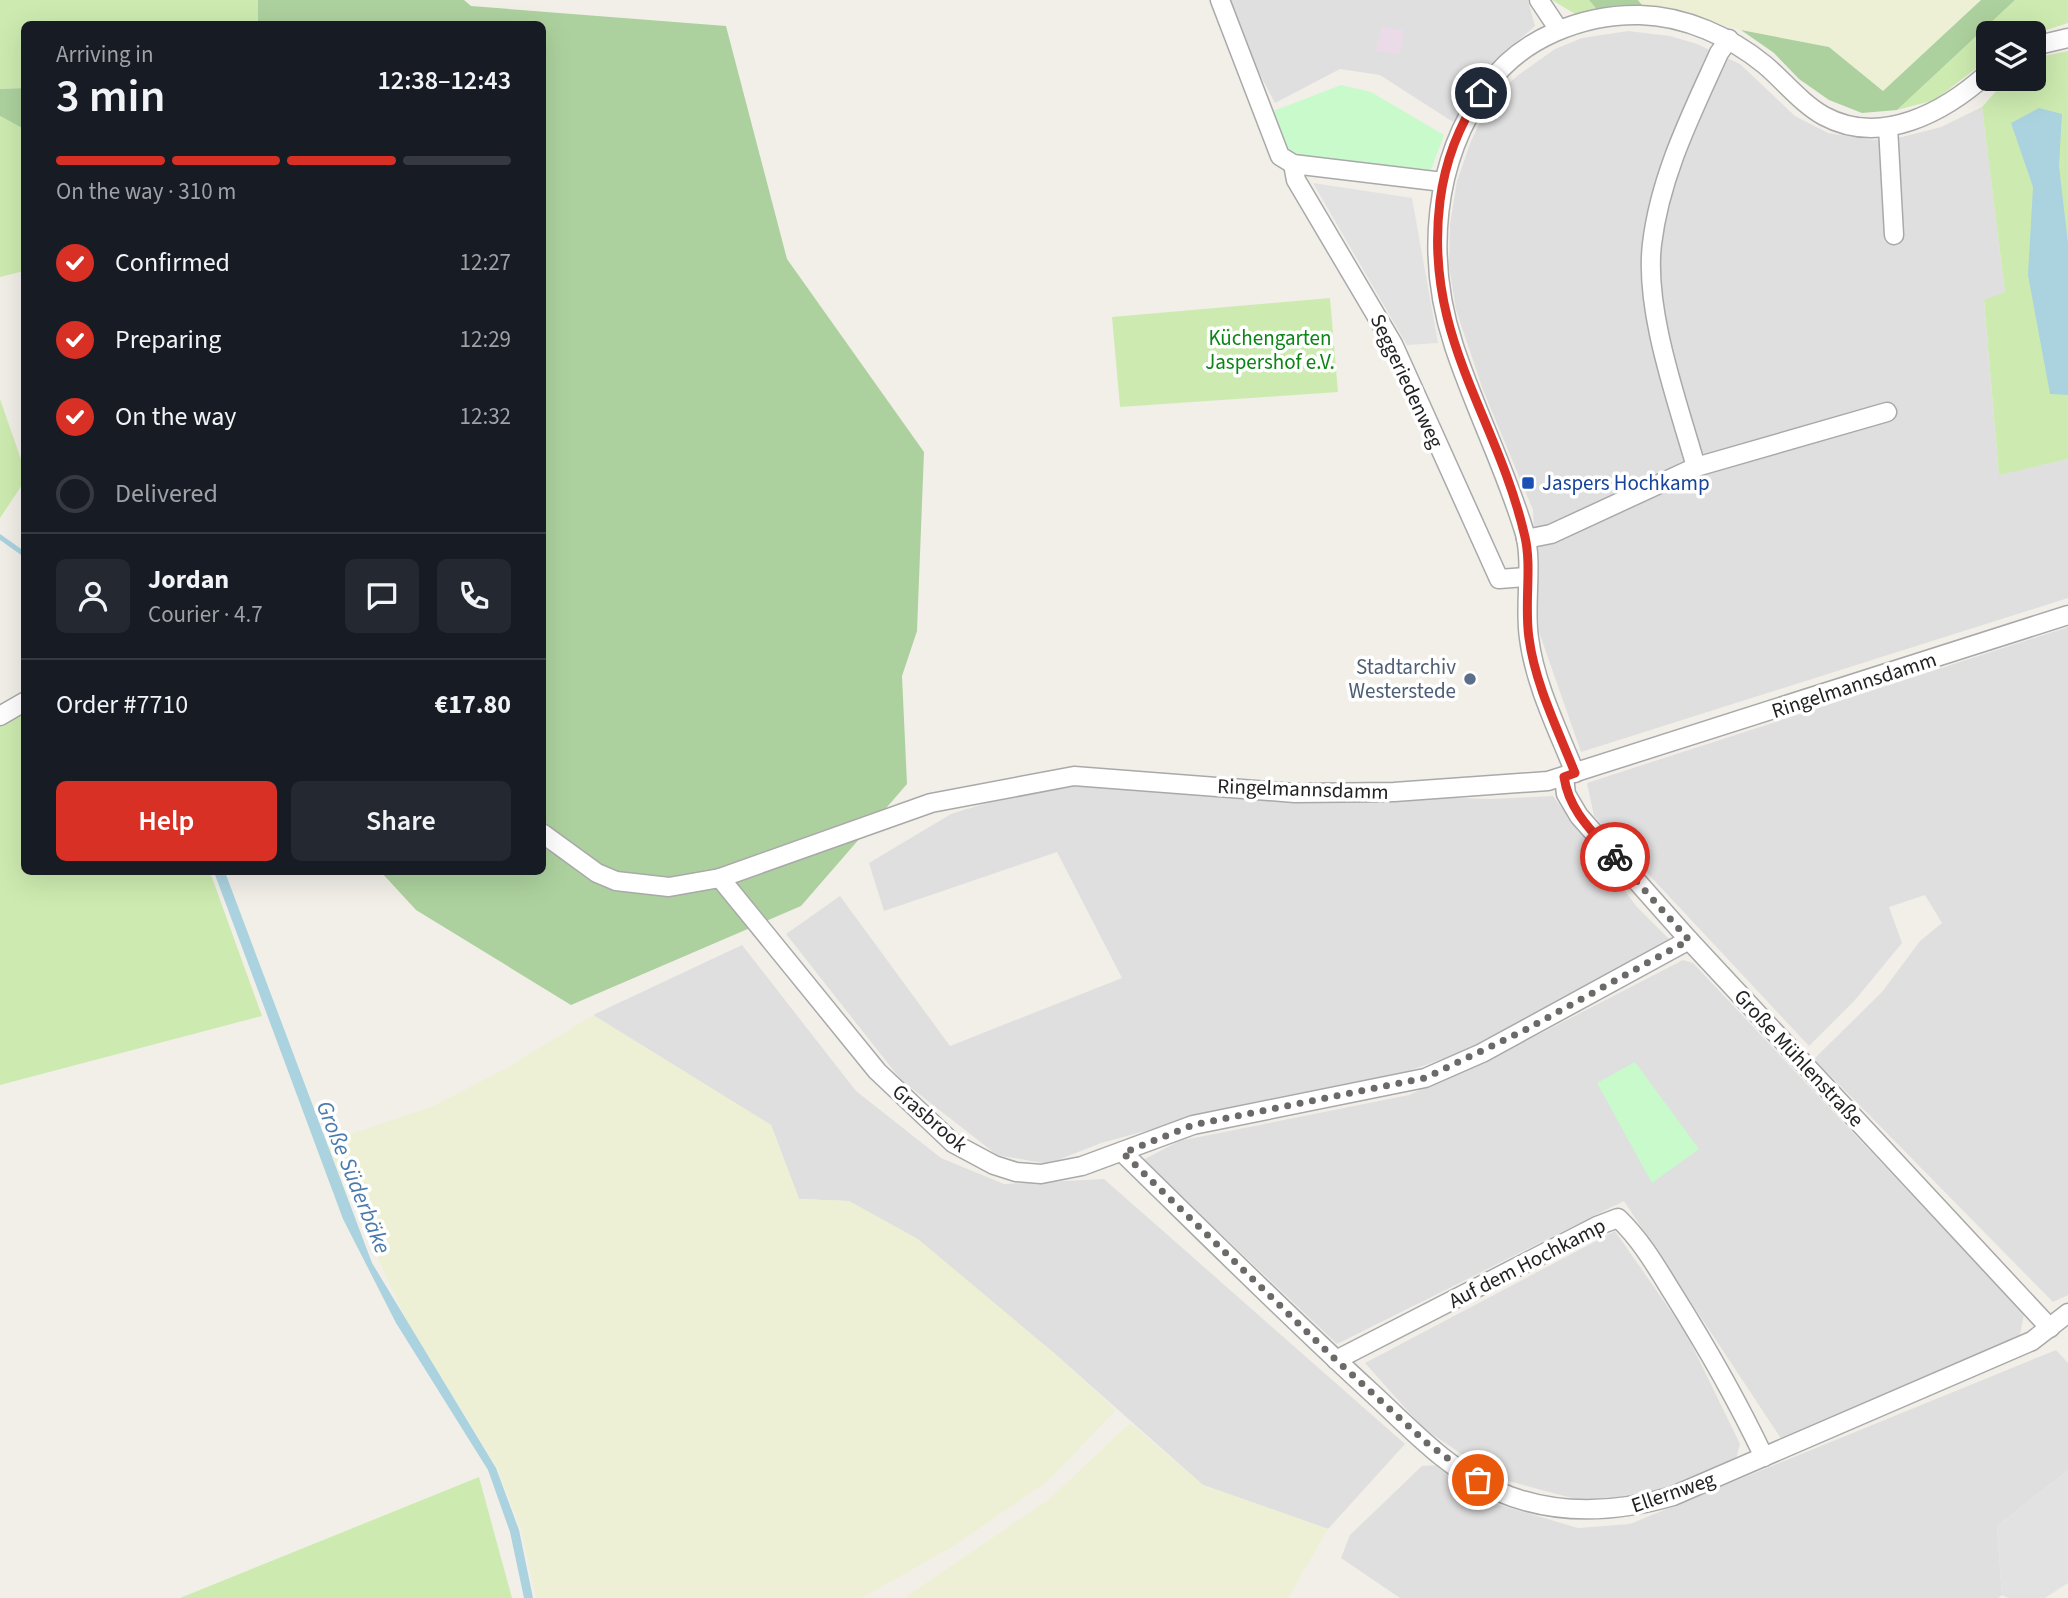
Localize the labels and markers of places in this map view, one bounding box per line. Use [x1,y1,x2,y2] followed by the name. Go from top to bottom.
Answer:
[1451,63,1511,123] pin
[1542,468,1710,498] place label: Jaspers Hochkamp
[1520,475,1536,491] marker: Jaspers Hochkamp
[1349,652,1456,706] place label: Stadtarchiv Westerstede
[1462,671,1478,687] marker: Stadtarchiv Westerstede
[1448,1450,1508,1510] pin

